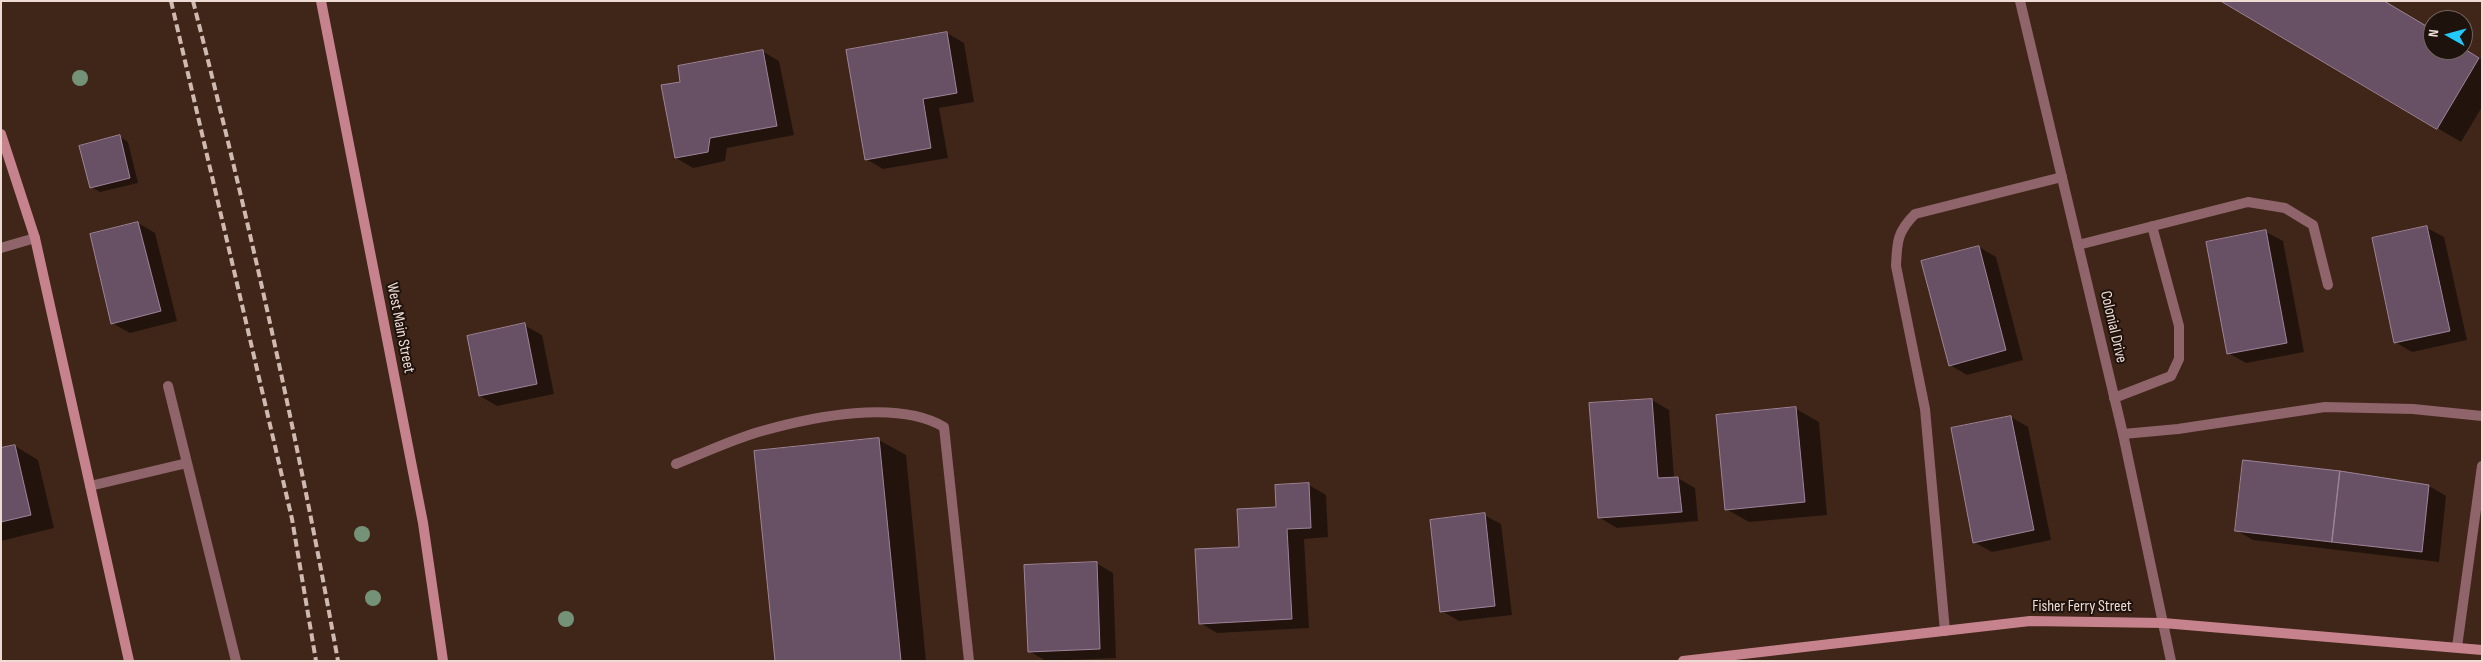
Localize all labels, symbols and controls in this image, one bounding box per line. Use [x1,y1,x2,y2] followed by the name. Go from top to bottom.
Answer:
[2423,10,2473,60] north arrow
[2425,28,2442,38] text: N
[382,281,418,375] street label: West Main Street
[2095,289,2131,365] street label: Colonial Drive
[2032,597,2132,617] street label: Fisher Ferry Street

